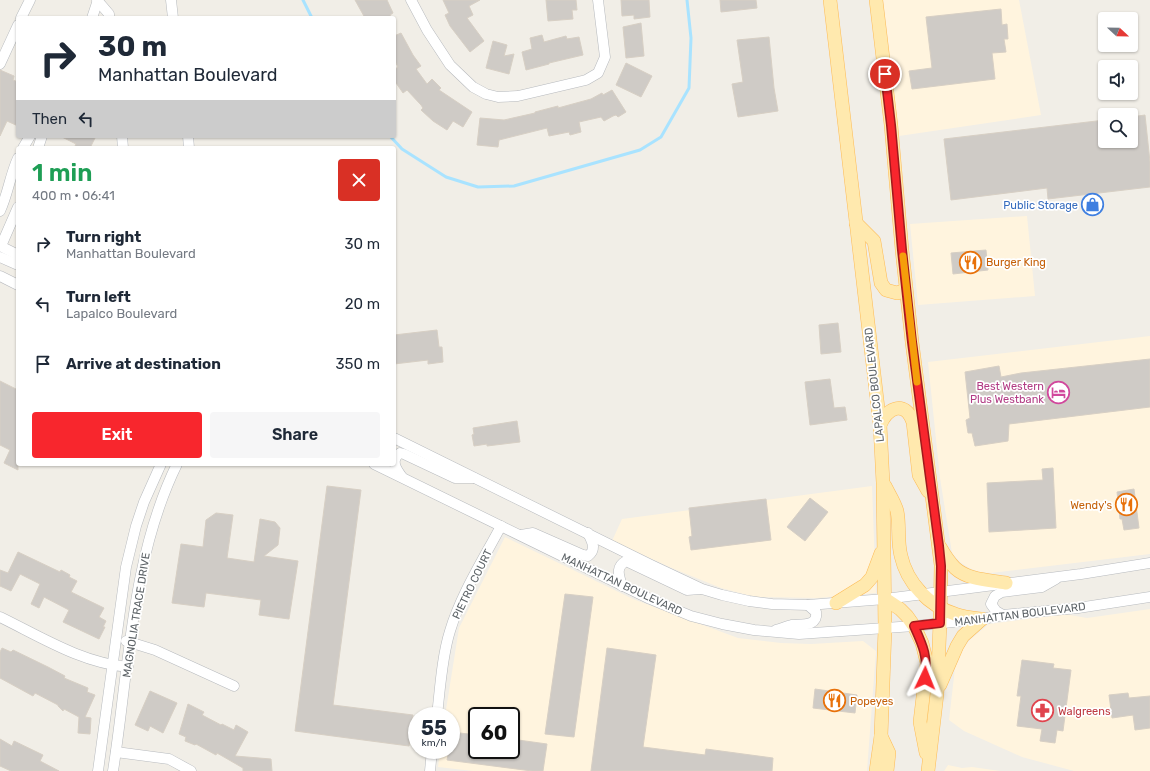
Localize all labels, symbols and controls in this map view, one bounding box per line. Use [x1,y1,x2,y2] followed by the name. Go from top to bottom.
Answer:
[1098,12,1138,52] north arrow
[1098,12,1138,148] map controls
[98,30,167,63] text: 30 m
[32,32,84,84] icon: right
[868,57,902,91] pin
[1098,60,1138,100] button: sound
[874,63,896,85] icon: arrive
[98,64,278,86] text: Manhattan Boulevard
[75,108,97,130] icon: left
[1098,108,1138,148] button: search
[32,110,67,128] text: Then
[32,159,92,187] text: 1 min
[338,159,380,201] button: close
[32,188,115,203] text: 400 m · 06:41
[1080,192,1106,218] shop icon: Public Storage
[1003,199,1078,212] place label: Public Storage
[66,228,141,246] text: Turn right
[32,233,54,255] icon: right
[344,235,380,253] text: 30 m
[66,246,196,261] text: Manhattan Boulevard
[957,249,983,275] restaurant icon: Burger King
[986,256,1046,269] place label: Burger King
[66,288,131,306] text: Turn left
[32,293,54,315] icon: left
[345,295,380,313] text: 20 m
[66,306,177,321] text: Lapalco Boulevard
[862,327,887,443] street label: LAPALCO BOULEVARD
[32,353,54,375] icon: arrive
[66,355,221,373] text: Arrive at destination
[336,355,380,373] text: 350 m
[1046,379,1072,405] hotel icon: Best Western Plus Westbank
[970,380,1044,406] place label: Best Western Plus Westbank
[32,412,202,458] button: Exit
[210,412,380,458] button: Share
[1114,492,1140,518] restaurant icon: Wendy's
[1070,499,1112,512] place label: Wendy's
[450,546,495,621] street label: PIETRO COURT
[120,551,153,679] street label: MAGNOLIA TRACE DRIVE
[559,551,684,618] street label: MANHATTAN BOULEVARD
[954,600,1086,629] street label: MANHATTAN BOULEVARD
[904,657,946,699] position arrow
[822,688,848,714] restaurant icon: Popeyes
[850,695,894,708] place label: Popeyes
[1029,698,1055,724] pharmacy icon: Walgreens
[1058,705,1111,718] place label: Walgreens
[468,707,520,759] speed limit sign: 60
[421,716,447,740] text: 55
[422,737,446,749] text: km/h

